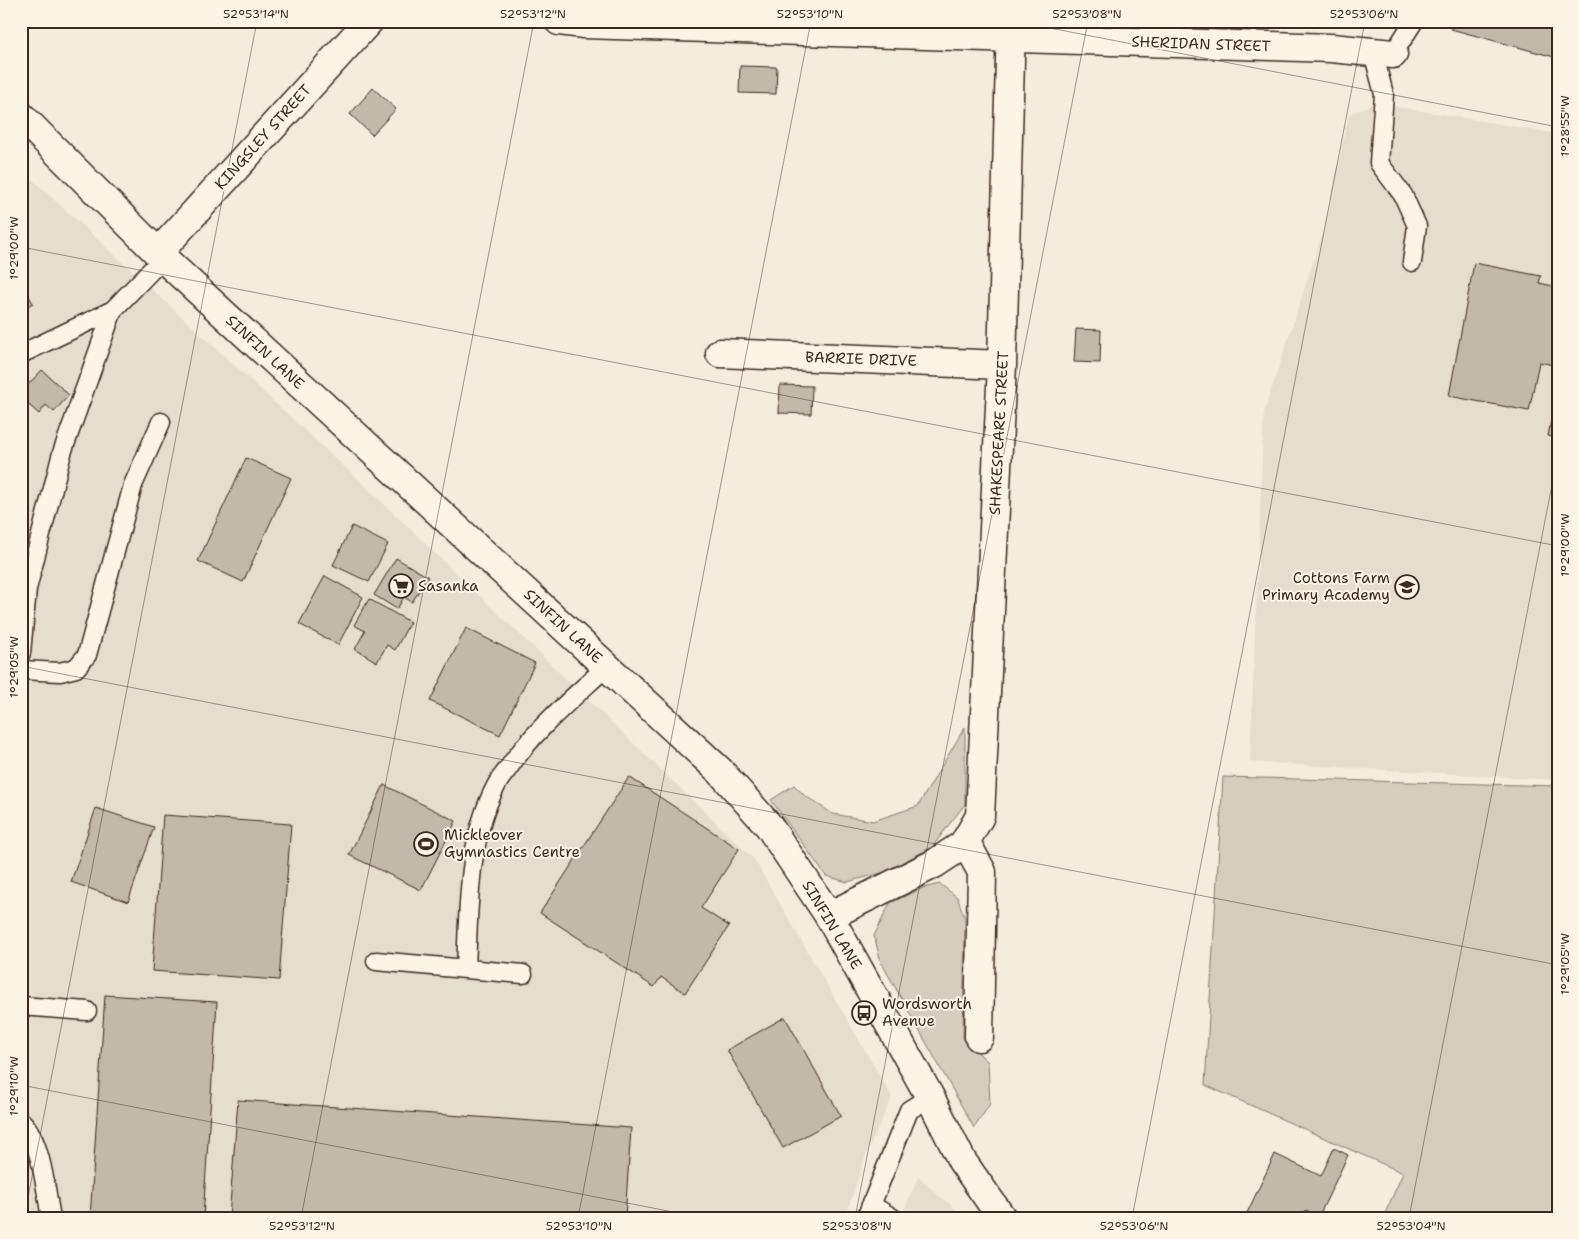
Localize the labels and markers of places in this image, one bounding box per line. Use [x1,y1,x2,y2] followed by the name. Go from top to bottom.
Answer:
[1262,568,1390,605] place label: Cottons Farm Primary Academy
[388,573,414,599] supermarket icon: Sasanka
[1394,574,1420,600] school or university icon: Cottons Farm Primary Academy
[418,576,479,596] place label: Sasanka
[444,825,580,862] place label: Mickleover Gymnastics Centre
[413,831,439,857] sports icon: Mickleover Gymnastics Centre
[882,994,972,1031] place label: Wordsworth Avenue
[851,1000,877,1026] bus stop icon: Wordsworth Avenue

